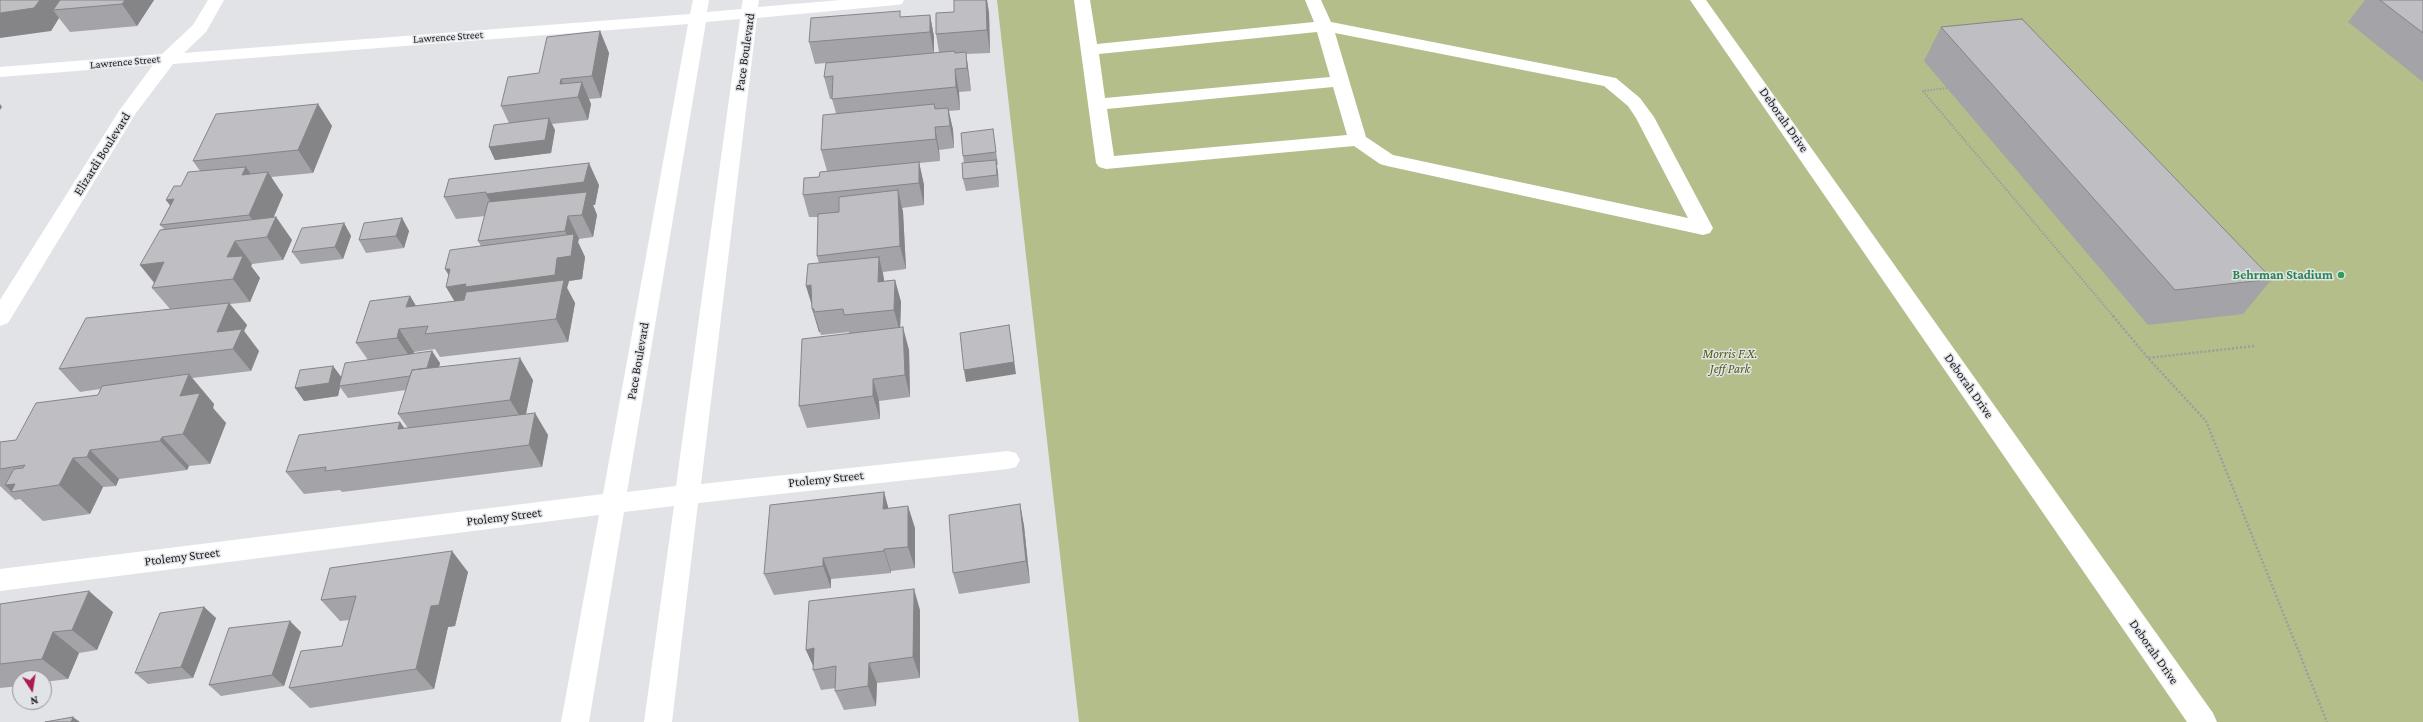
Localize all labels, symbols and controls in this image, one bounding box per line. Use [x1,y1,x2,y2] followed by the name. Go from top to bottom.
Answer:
[732,12,758,92] street label: Pace Boulevard
[413,28,483,46] street label: Lawrence Street
[89,52,161,72] street label: Lawrence Street
[1756,85,1812,155] street label: Deborah Drive
[70,110,134,198] street label: Elizardi Boulevard
[2233,267,2333,283] place label: Behrman Stadium
[2336,270,2346,280] marker: Behrman Stadium
[624,321,652,401] street label: Pace Boulevard
[1703,346,1757,377] park label: Morris F.X. Jeff Park
[1941,351,1997,421] street label: Deborah Drive
[788,467,864,491] street label: Ptolemy Street
[466,505,542,529] street label: Ptolemy Street
[144,545,220,569] street label: Ptolemy Street
[2126,617,2182,687] street label: Deborah Drive
[12,670,52,710] north arrow
[29,694,39,707] text: N

